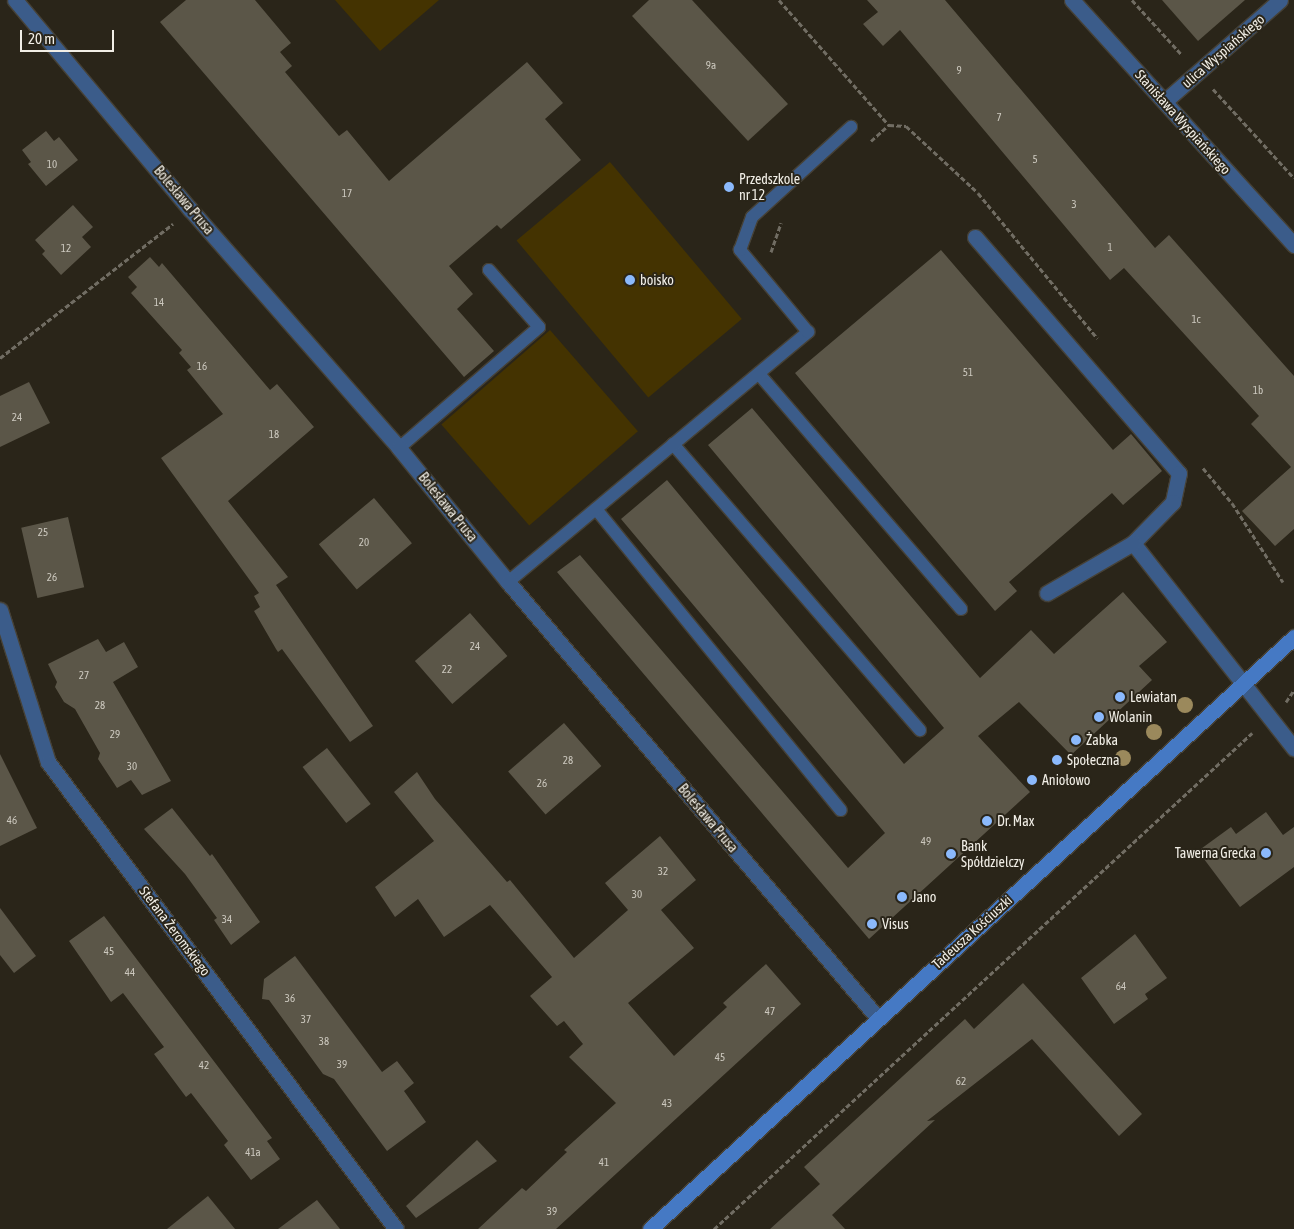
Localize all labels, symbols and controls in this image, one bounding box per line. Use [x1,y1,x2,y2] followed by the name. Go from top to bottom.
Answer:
[1178,11,1268,91] street label: ulica Wyspiańskiego
[22,20,116,52] scale bar
[28,30,55,47] text: 20 m
[706,58,716,72] house number: 9a
[956,63,962,77] house number: 9
[1132,66,1234,178] street label: Stanisława Wyspiańskiego
[996,110,1002,124] house number: 7
[1032,152,1038,166] house number: 5
[47,157,57,171] house number: 10
[151,162,217,238] street label: Bolesława Prusa
[739,171,800,203] place label: Przedszkole nr 12
[723,181,735,193] marker: Przedszkole nr 12
[342,186,352,200] house number: 17
[1071,197,1077,211] house number: 3
[1107,240,1113,254] house number: 1
[61,241,71,255] house number: 12
[640,272,674,288] place label: boisko
[624,274,636,286] marker: boisko
[154,295,164,309] house number: 14
[1191,312,1201,326] house number: 1c
[197,359,207,373] house number: 16
[963,365,973,379] house number: 51
[1253,383,1263,397] house number: 1b
[12,410,22,424] house number: 24
[269,427,279,441] house number: 18
[415,469,481,545] street label: Bolesława Prusa
[38,525,48,539] house number: 25
[359,535,369,549] house number: 20
[47,570,57,584] house number: 26
[470,639,480,653] house number: 24
[442,662,452,676] house number: 22
[79,668,89,682] house number: 27
[1130,689,1177,705] place label: Lewiatan
[1114,691,1126,703] marker: Lewiatan
[95,698,105,712] house number: 28
[1109,709,1152,725] place label: Wolanin
[1093,711,1105,723] marker: Wolanin
[110,727,120,741] house number: 29
[1086,732,1118,748] place label: Żabka
[1070,734,1082,746] marker: Żabka
[1067,752,1119,768] place label: Społeczna
[563,753,573,767] house number: 28
[1051,754,1063,766] marker: Społeczna
[127,759,137,773] house number: 30
[1042,772,1090,788] place label: Aniołowo
[1026,774,1038,786] marker: Aniołowo
[537,776,547,790] house number: 26
[675,780,741,856] street label: Bolesława Prusa
[7,813,17,827] house number: 46
[997,813,1034,829] place label: Dr. Max
[981,815,993,827] marker: Dr. Max
[921,834,931,848] house number: 49
[961,838,1024,870] place label: Bank Spółdzielczy
[1175,845,1256,861] place label: Tawerna Grecka
[1260,847,1272,859] marker: Tawerna Grecka
[945,848,957,860] marker: Bank Spółdzielczy
[658,864,668,878] house number: 32
[136,883,214,979] street label: Stefana Żeromskiego
[632,887,642,901] house number: 30
[912,889,936,905] place label: Jano
[896,891,908,903] marker: Jano
[928,892,1016,972] street label: Tadeusza Kościuszki
[222,912,232,926] house number: 34
[882,916,909,932] place label: Visus
[866,918,878,930] marker: Visus
[104,944,114,958] house number: 45
[125,965,135,979] house number: 44
[1116,979,1126,993] house number: 64
[285,991,295,1005] house number: 36
[765,1004,775,1018] house number: 47
[301,1012,311,1026] house number: 37
[319,1034,329,1048] house number: 38
[715,1050,725,1064] house number: 45
[337,1057,347,1071] house number: 39
[199,1058,209,1072] house number: 42
[956,1074,966,1088] house number: 62
[662,1096,672,1110] house number: 43
[245,1145,261,1159] house number: 41a
[599,1155,609,1169] house number: 41
[547,1204,557,1218] house number: 39

